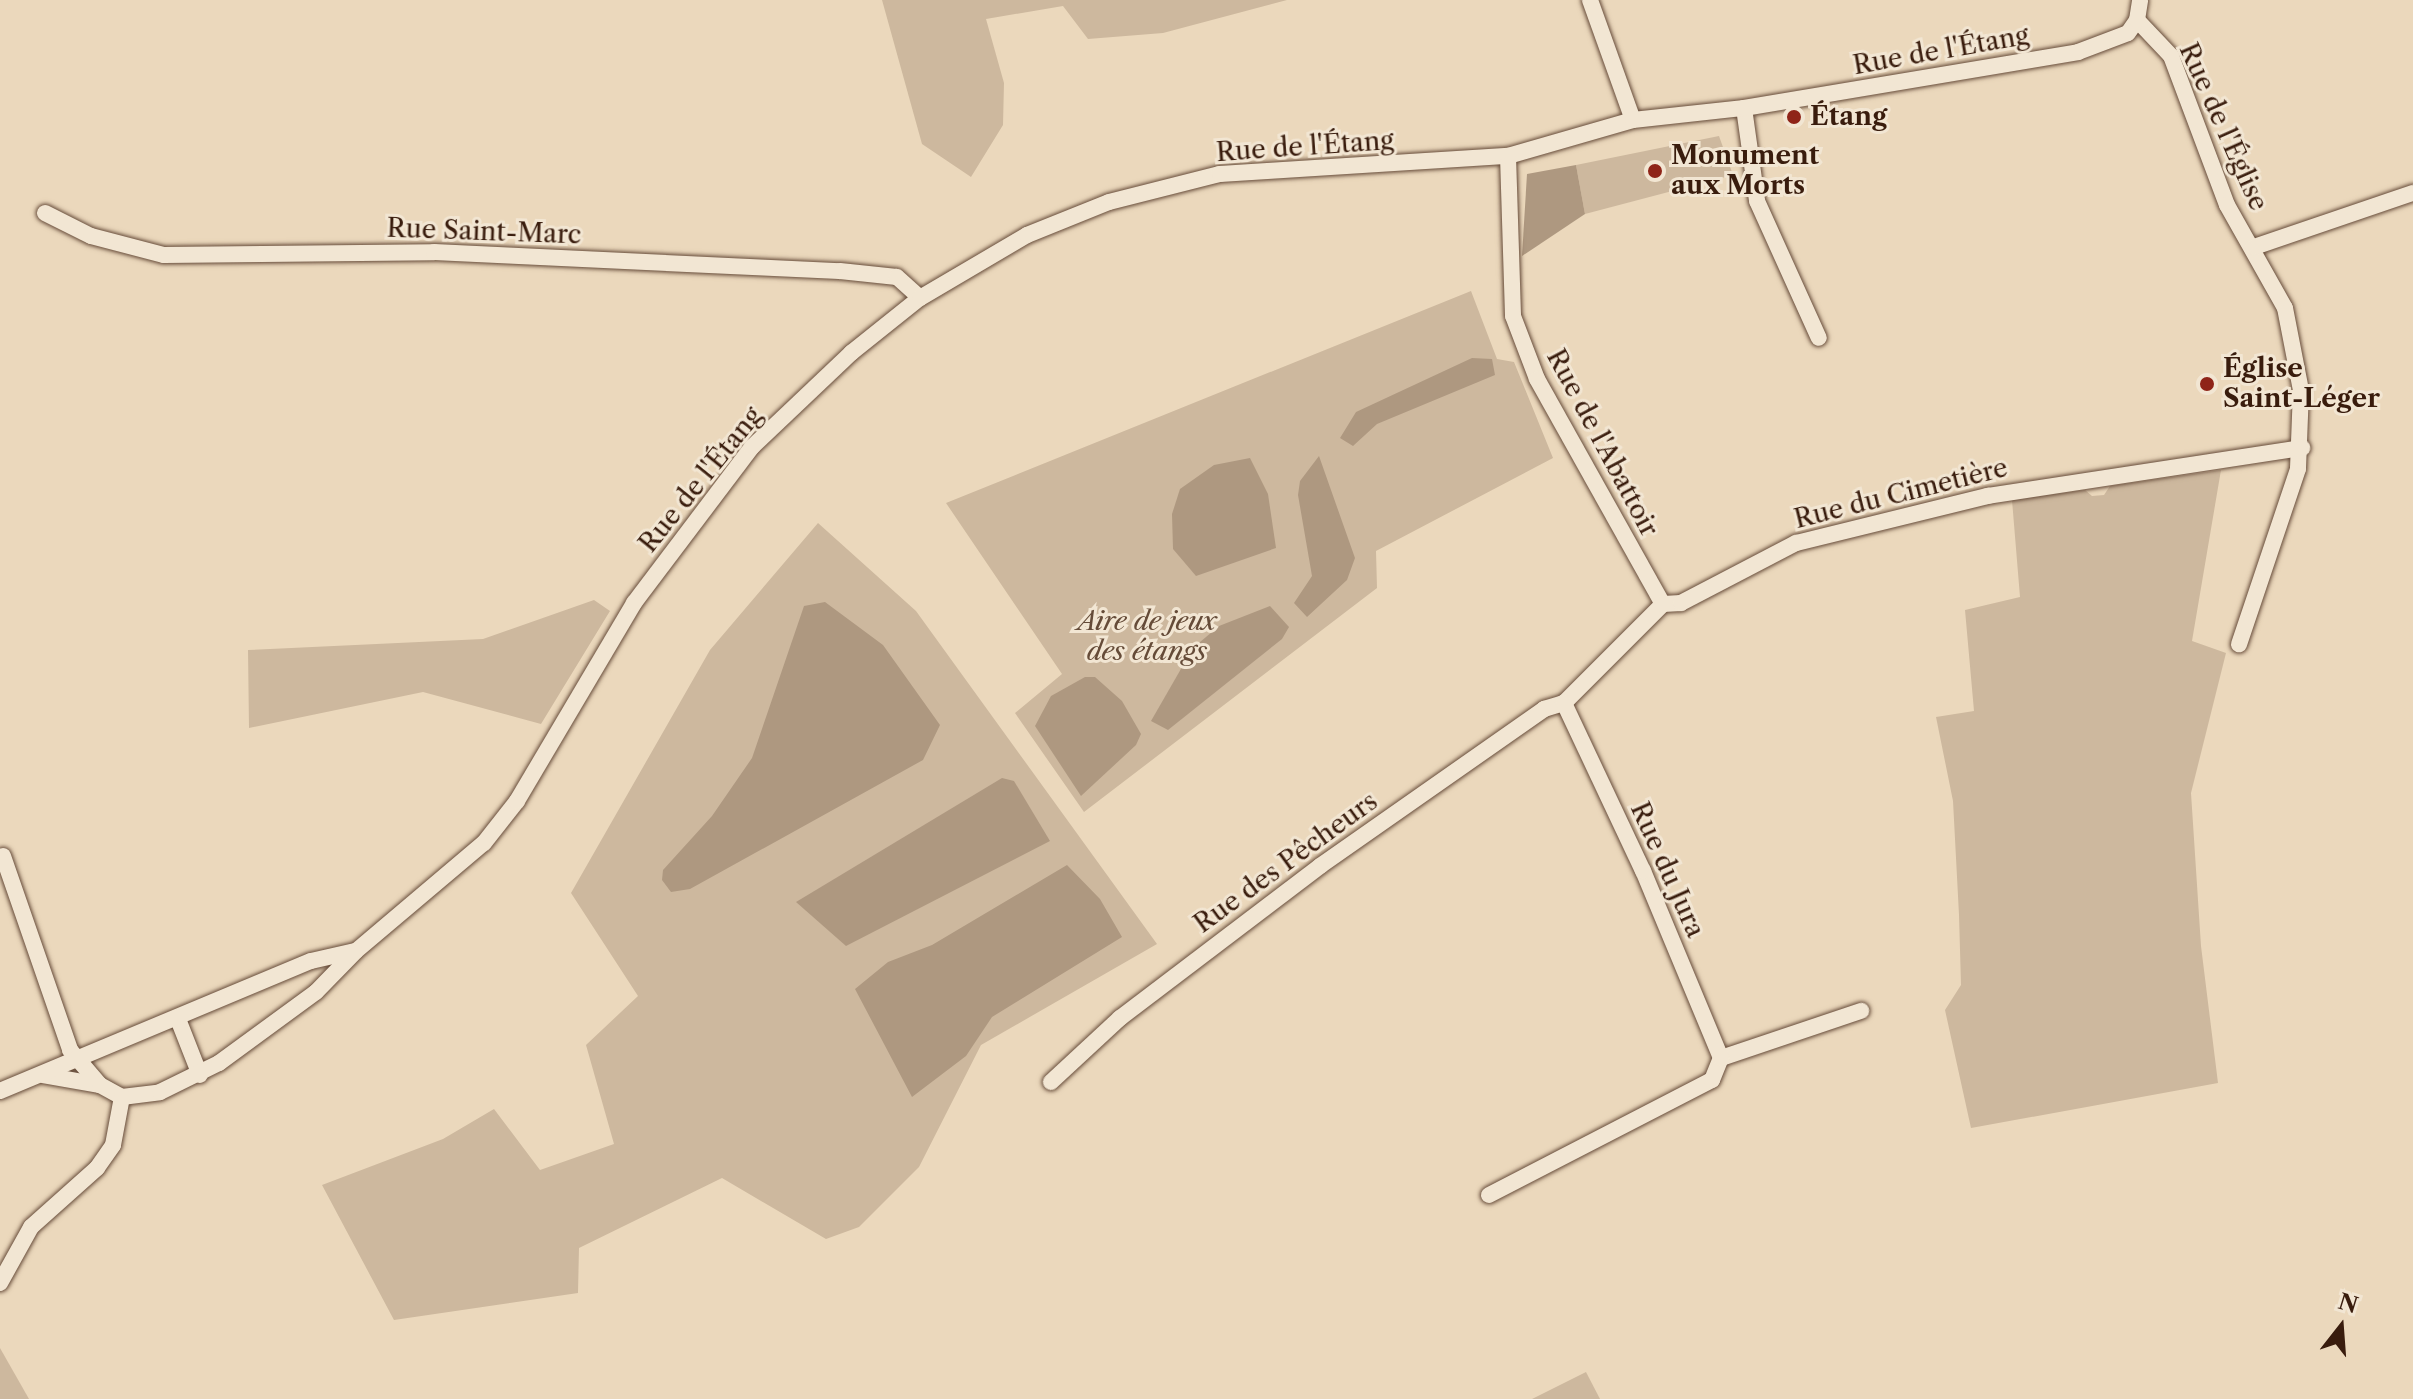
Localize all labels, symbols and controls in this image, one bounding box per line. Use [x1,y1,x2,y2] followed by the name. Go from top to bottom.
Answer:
[1851,20,2031,82] street label: Rue de l'Étang
[2172,38,2274,216] street label: Rue de l'Église
[1810,101,1887,133] place label: Étang
[1785,108,1803,126] marker: Étang
[1215,125,1395,169] street label: Rue de l'Étang
[1671,140,1819,202] place label: Monument aux Morts
[1646,162,1664,180] marker: Monument aux Morts
[386,213,582,251] street label: Rue Saint-Marc
[1540,344,1664,542] street label: Rue de l'Abattoir
[2223,353,2380,414] place label: Église Saint-Léger
[2198,375,2216,393] marker: Église Saint-Léger
[633,401,769,559] street label: Rue de l'Étang
[1791,452,2011,536] street label: Rue du Cimetière
[1077,606,1217,668] park label: Aire de jeux des étangs
[1188,786,1384,940] street label: Rue des Pêcheurs
[1623,798,1711,942] street label: Rue du Jura
[2301,1287,2381,1367] north arrow
[2335,1288,2361,1319] text: N

